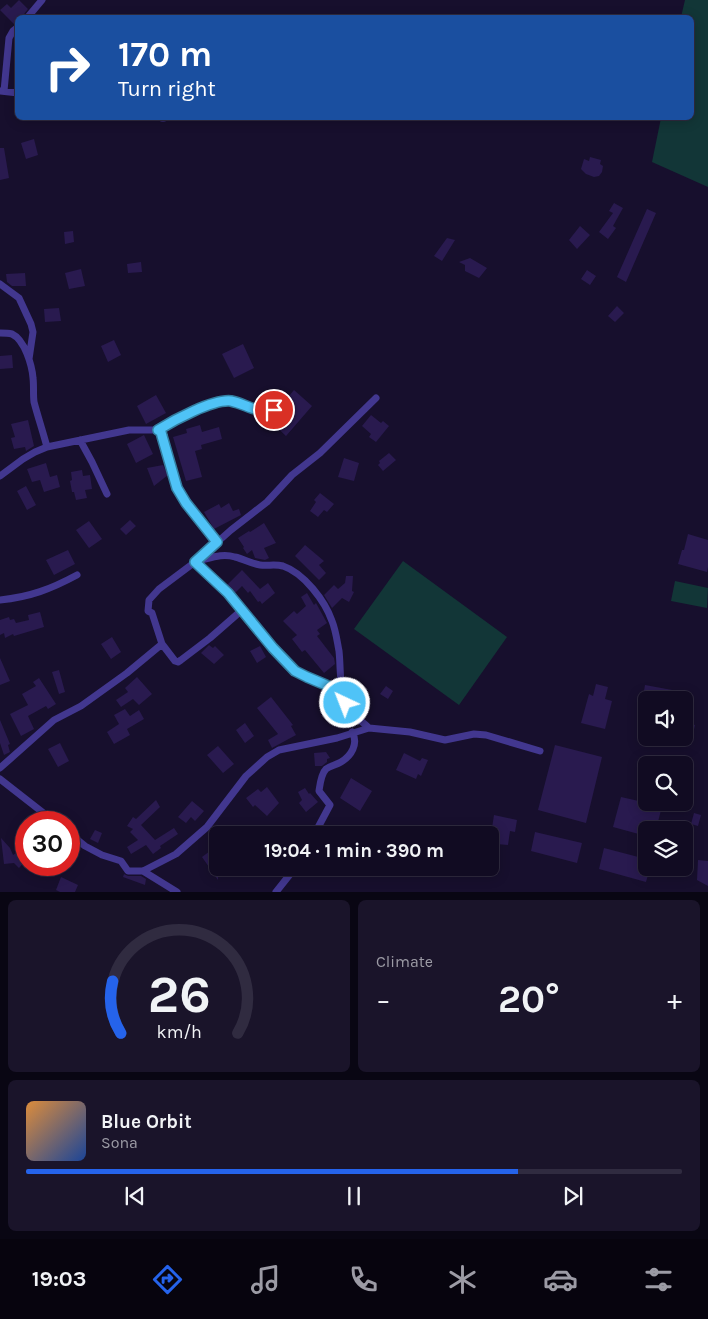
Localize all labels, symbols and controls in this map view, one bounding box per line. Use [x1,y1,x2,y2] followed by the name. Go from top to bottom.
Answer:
[118,34,212,75] text: 170 m
[35,35,100,100] icon: right
[118,76,216,102] text: Turn right
[253,389,295,431] pin
[260,396,288,424] icon: arrive
[318,676,370,728] position arrow
[638,691,693,876] map controls
[638,691,693,746] button: sound
[638,756,693,811] button: search
[15,811,80,876] speed limit sign: 30
[638,821,693,876] button: layers
[264,840,444,862] text: 19:04 · 1 min · 390 m
[376,952,433,971] text: Climate
[147,964,211,1025] text: 26
[498,977,560,1022] text: 20°
[376,983,391,1016] text: −
[667,983,682,1016] text: +
[156,1022,202,1043] text: km/h
[101,1111,192,1133] text: Blue Orbit
[101,1133,138,1152] text: Sona
[121,1182,149,1210] icon: previous
[340,1182,368,1210] icon: pause
[559,1182,587,1210] icon: next
[150,1262,185,1297] icon: directions
[248,1262,283,1297] icon: music
[346,1262,381,1297] icon: phone
[445,1262,480,1297] icon: climate
[543,1262,578,1297] icon: car
[641,1262,676,1297] icon: filters
[32,1266,86,1292] text: 19:03

